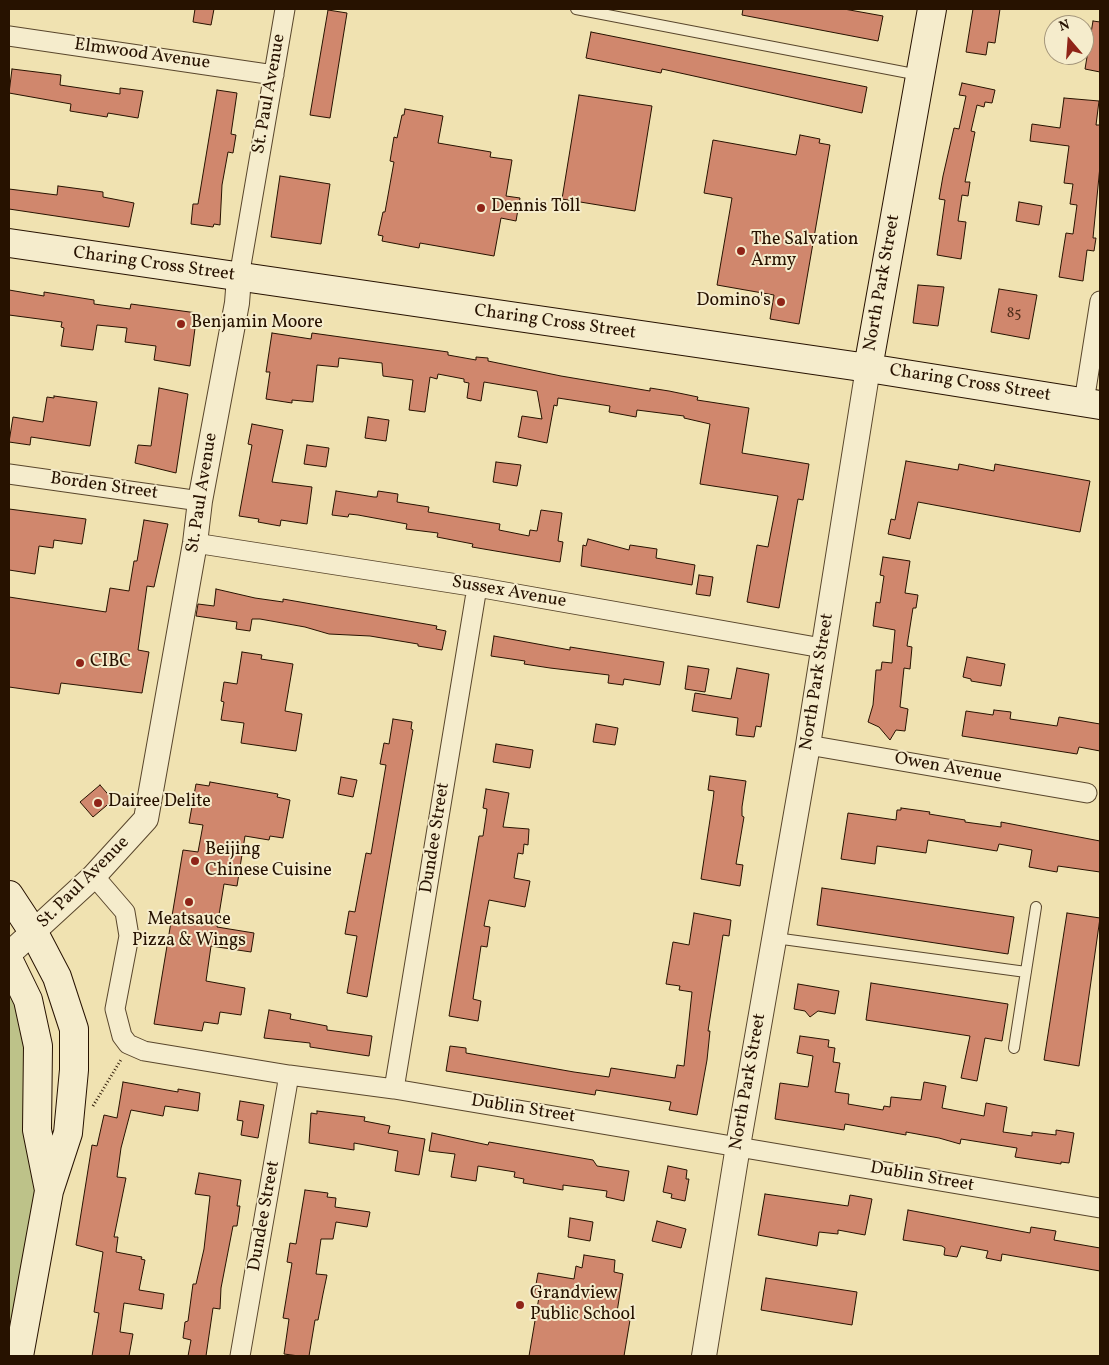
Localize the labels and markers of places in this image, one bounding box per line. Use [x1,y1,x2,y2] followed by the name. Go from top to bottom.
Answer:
[491,197,580,219] place label: Dennis Toll
[475,202,487,214] marker: Dennis Toll
[751,230,859,272] place label: The Salvation Army
[735,245,747,257] marker: The Salvation Army
[696,291,771,313] place label: Domino's
[775,296,787,308] marker: Domino's
[191,313,323,335] place label: Benjamin Moore
[175,318,187,330] marker: Benjamin Moore
[90,652,131,674] place label: CIBC
[74,657,86,669] marker: CIBC
[108,792,211,814] place label: Dairee Delite
[92,797,104,809] marker: Dairee Delite
[205,840,332,882] place label: Beijing Chinese Cuisine
[189,855,201,867] marker: Beijing Chinese Cuisine
[183,896,195,908] marker: Meatsauce Pizza & Wings
[132,910,246,952] place label: Meatsauce Pizza & Wings
[530,1284,635,1326] place label: Grandview Public School
[514,1299,526,1311] marker: Grandview Public School

